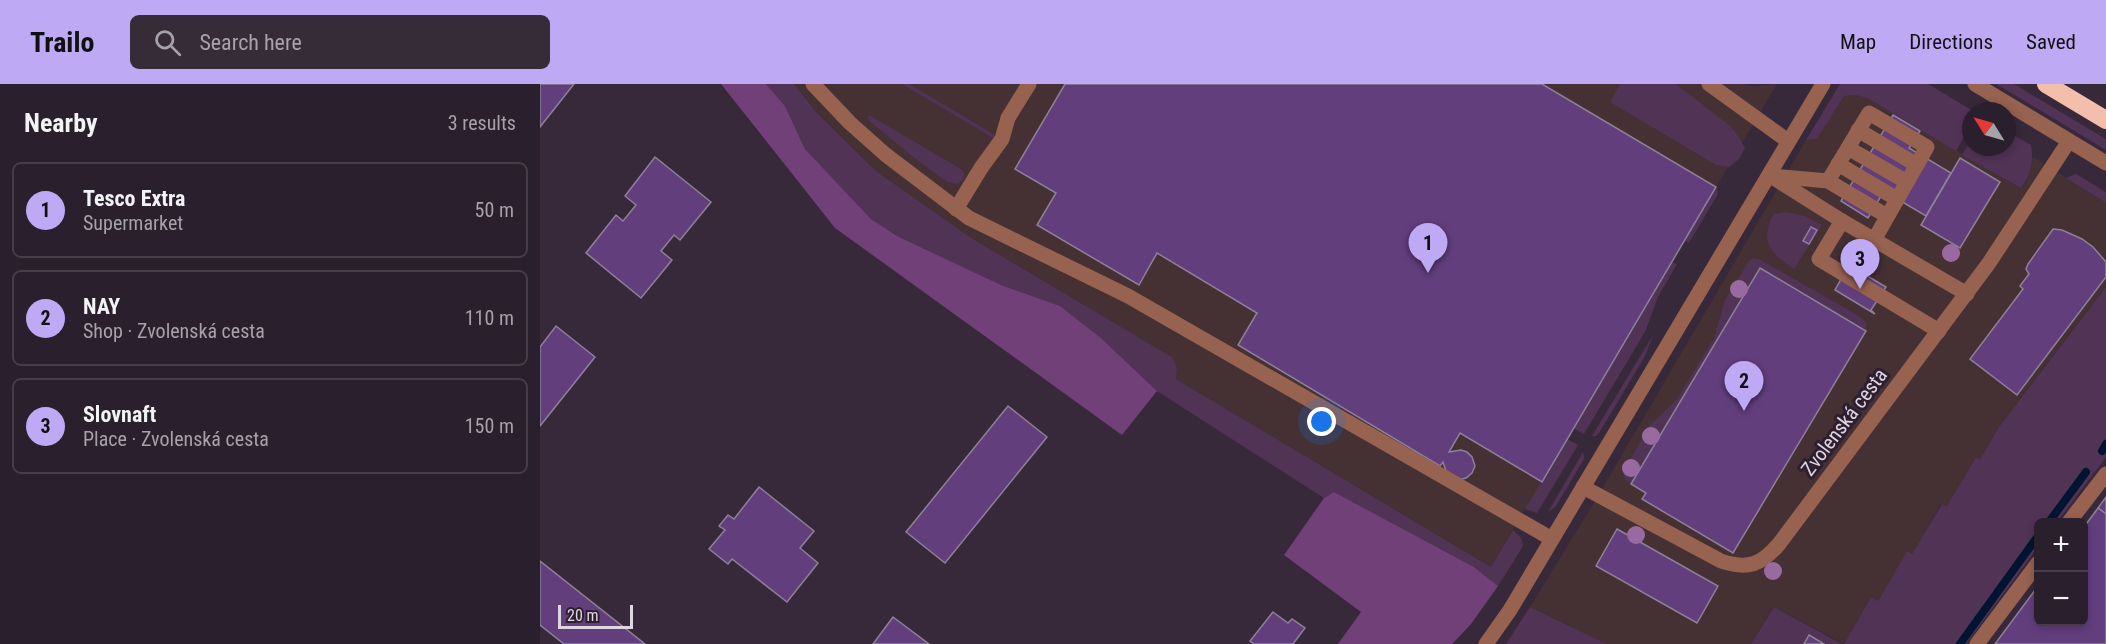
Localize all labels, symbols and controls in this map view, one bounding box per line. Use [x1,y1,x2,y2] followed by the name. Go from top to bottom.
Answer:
[130,15,550,69] search box
[30,26,94,59] text: Trailo
[151,26,184,59] icon: search
[199,30,302,55] text: Search here
[1840,30,1876,54] text: Map
[1909,30,1993,54] text: Directions
[2026,30,2076,54] text: Saved
[1962,102,2016,156] north arrow
[24,108,98,138] text: Nearby
[448,111,516,135] text: 3 results
[83,186,185,211] text: Tesco Extra
[40,198,51,222] text: 1
[475,198,514,222] text: 50 m
[83,211,183,235] text: Supermarket
[1408,224,1448,273] pin: 1
[1840,240,1880,289] pin: 3
[83,294,120,319] text: NAY
[40,306,51,330] text: 2
[465,306,514,330] text: 110 m
[83,319,265,343] text: Shop · Zvolenská cesta
[1724,362,1764,411] pin: 2
[1796,364,1892,480] street label: Zvolenská cesta
[83,402,156,427] text: Slovnaft
[1307,407,1336,436] your location
[40,414,51,438] text: 3
[465,414,514,438] text: 150 m
[83,427,269,451] text: Place · Zvolenská cesta
[2034,518,2088,626] map controls
[2034,518,2088,572] button: +
[2034,572,2088,626] button: −
[558,602,633,630] scale bar
[567,606,599,625] text: 20 m

